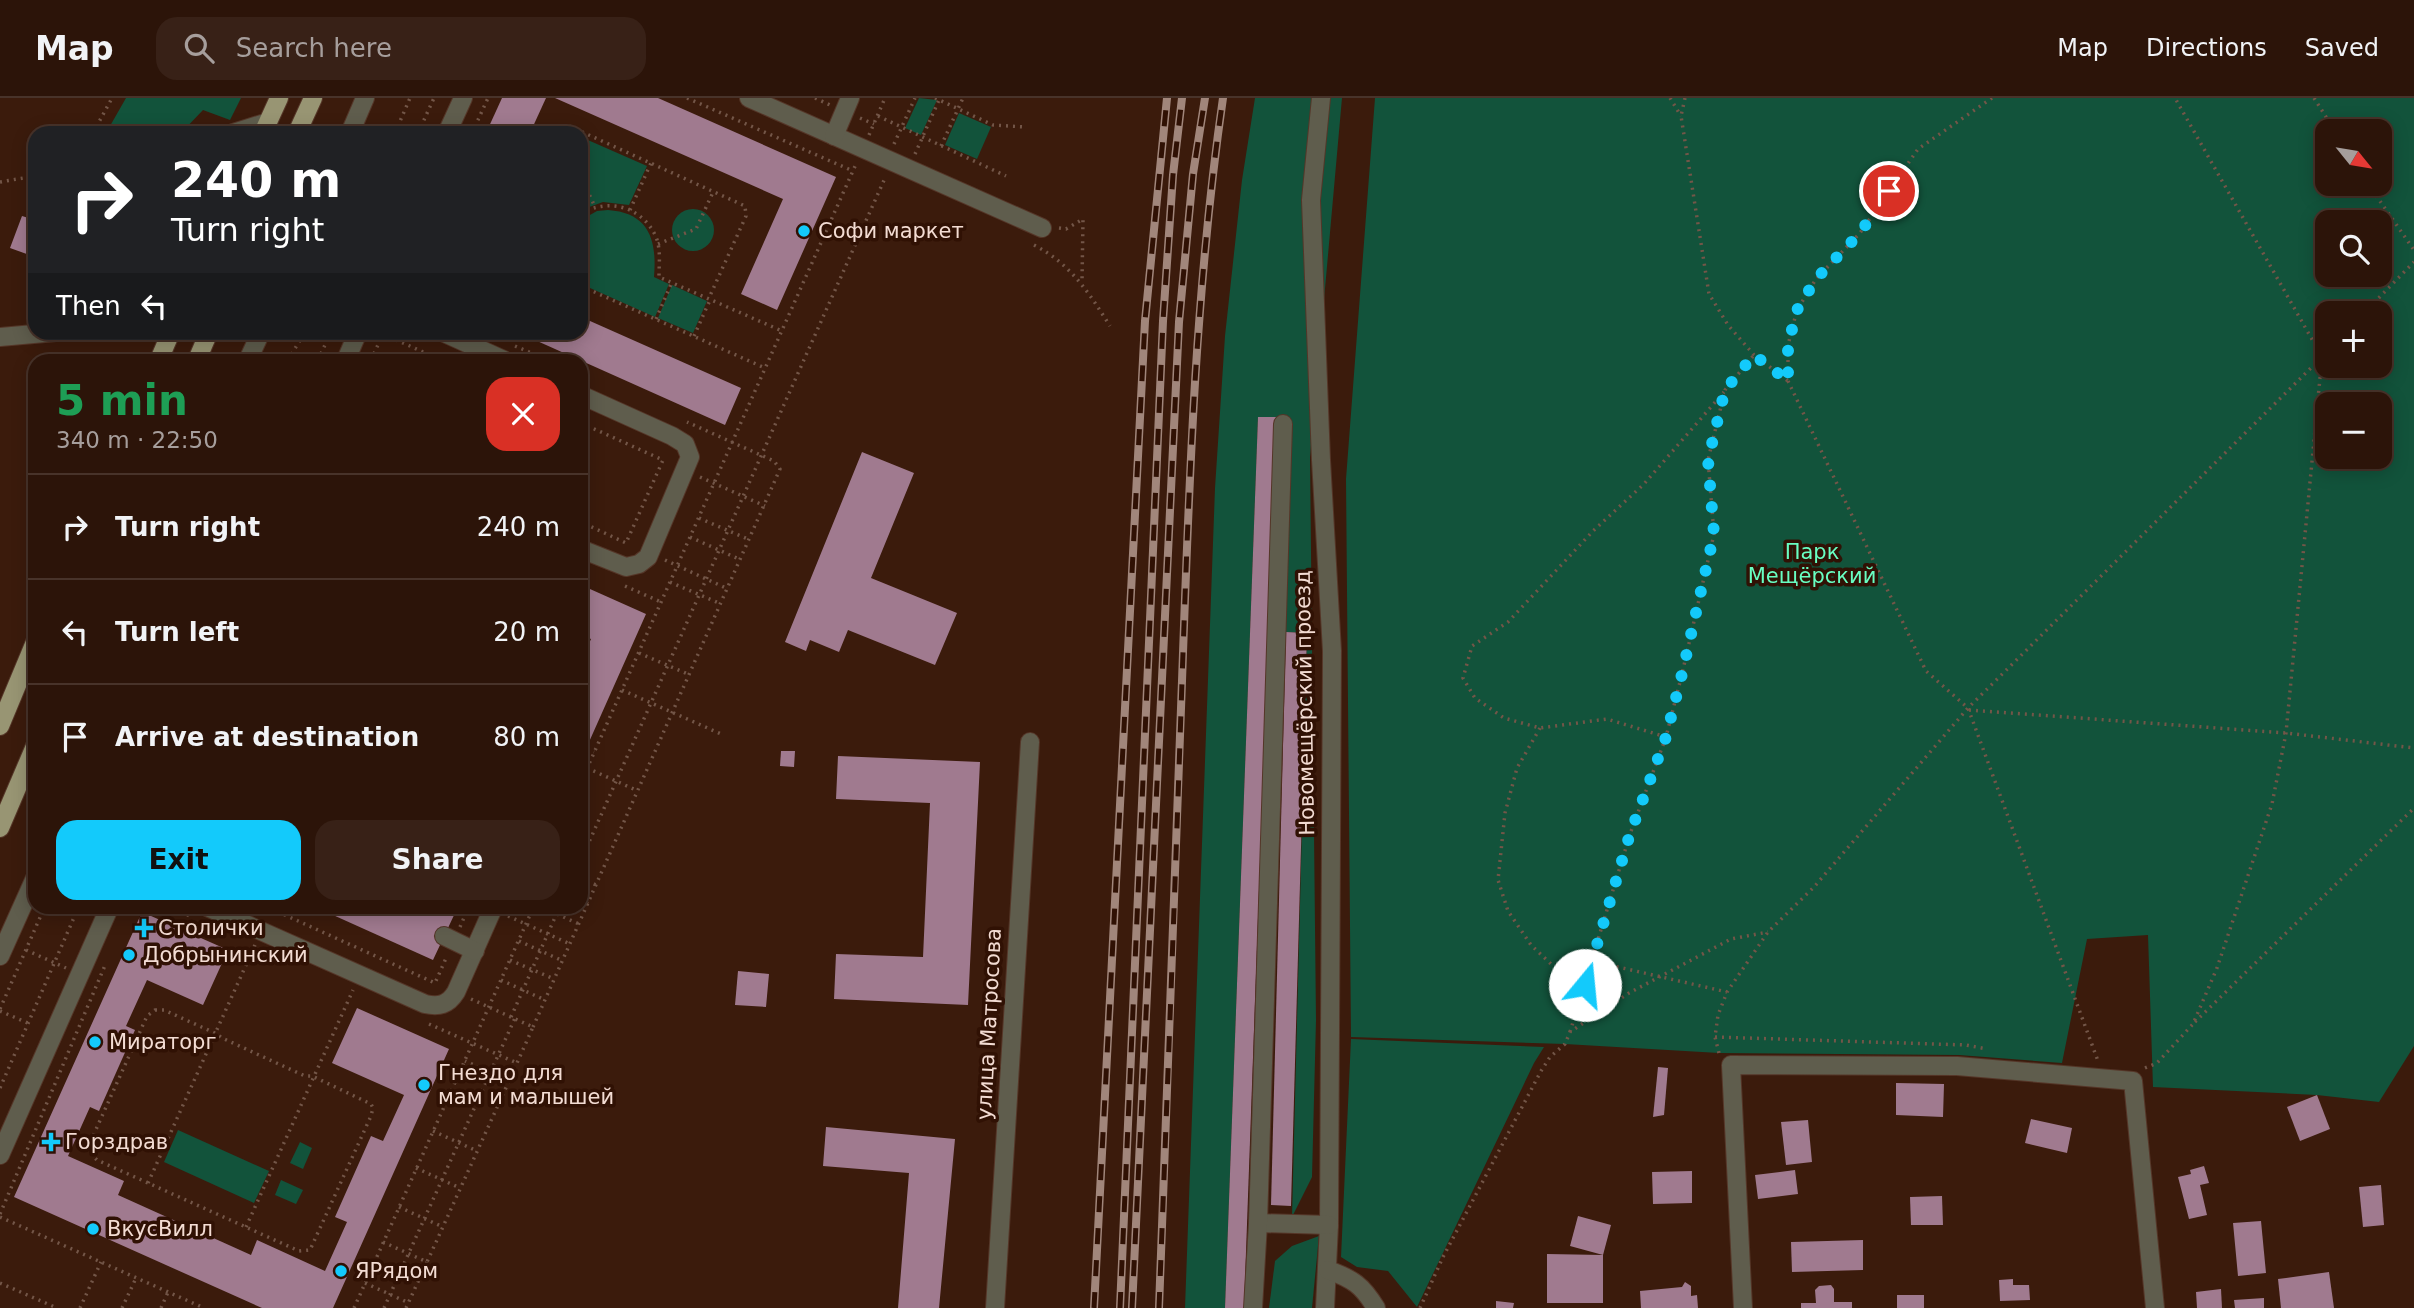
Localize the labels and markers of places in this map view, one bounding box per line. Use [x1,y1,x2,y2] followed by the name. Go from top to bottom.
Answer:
[1859,161,1919,221] pin
[818,219,964,243] place label: Софи маркет
[796,223,812,239] marker: Софи маркет
[158,916,264,940] place label: Столички
[136,920,152,936] marker: Столички
[143,943,308,967] place label: Добрынинский
[121,947,137,963] marker: Добрынинский
[109,1030,216,1054] place label: Мираторг
[87,1034,103,1050] marker: Мираторг
[438,1061,614,1109] place label: Гнездо для мам и малышей
[416,1077,432,1093] marker: Гнездо для мам и малышей
[65,1130,168,1154] place label: Горздрав
[43,1134,59,1150] marker: Горздрав
[107,1217,213,1241] place label: ВкусВилл
[85,1221,101,1237] marker: ВкусВилл
[355,1259,438,1283] place label: ЯРядом
[333,1263,349,1279] marker: ЯРядом

